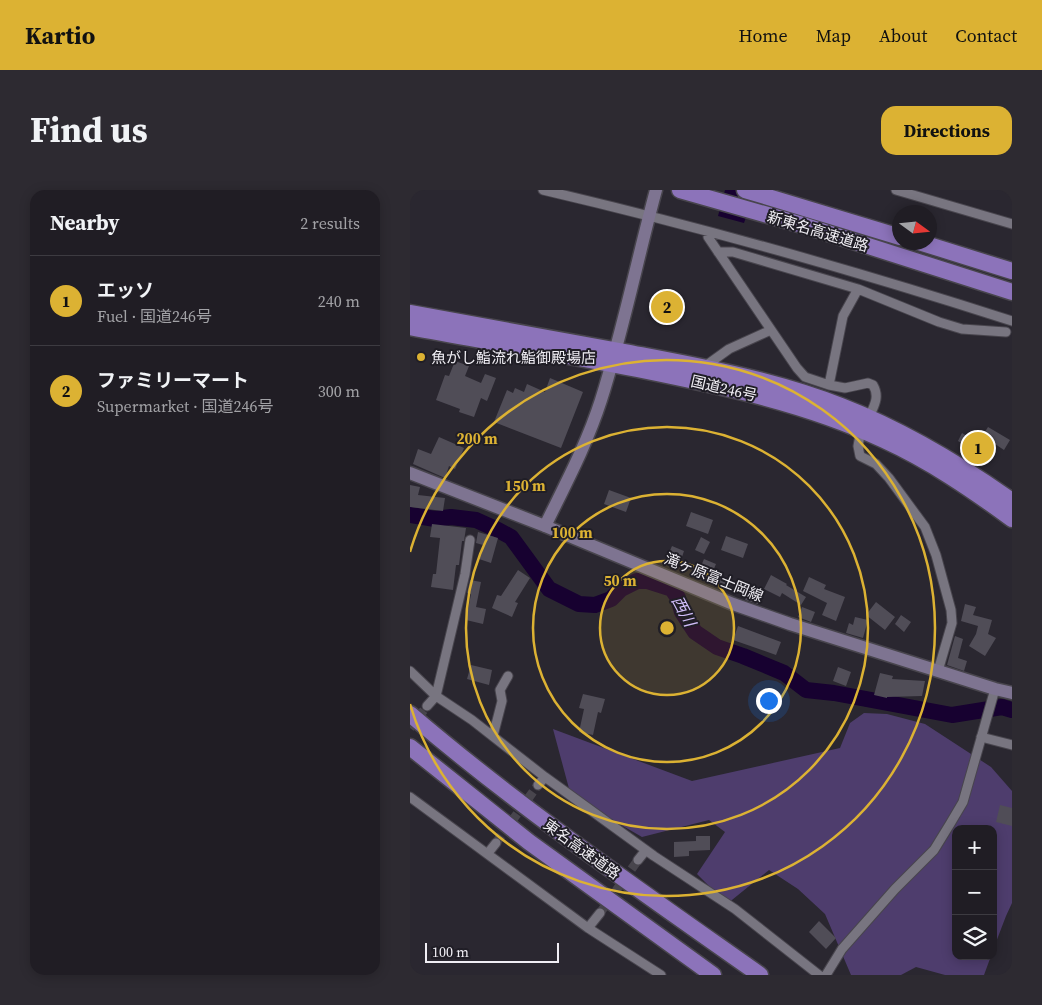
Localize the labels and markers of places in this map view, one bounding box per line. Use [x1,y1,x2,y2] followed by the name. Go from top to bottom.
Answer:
[651,288,683,326] pin: 2
[431,347,596,368] place label: 魚がし鮨流れ鮨御殿場店
[415,351,427,363] marker: 魚がし鮨流れ鮨御殿場店
[962,429,994,467] pin: 1
[658,619,676,637] centre of rings

